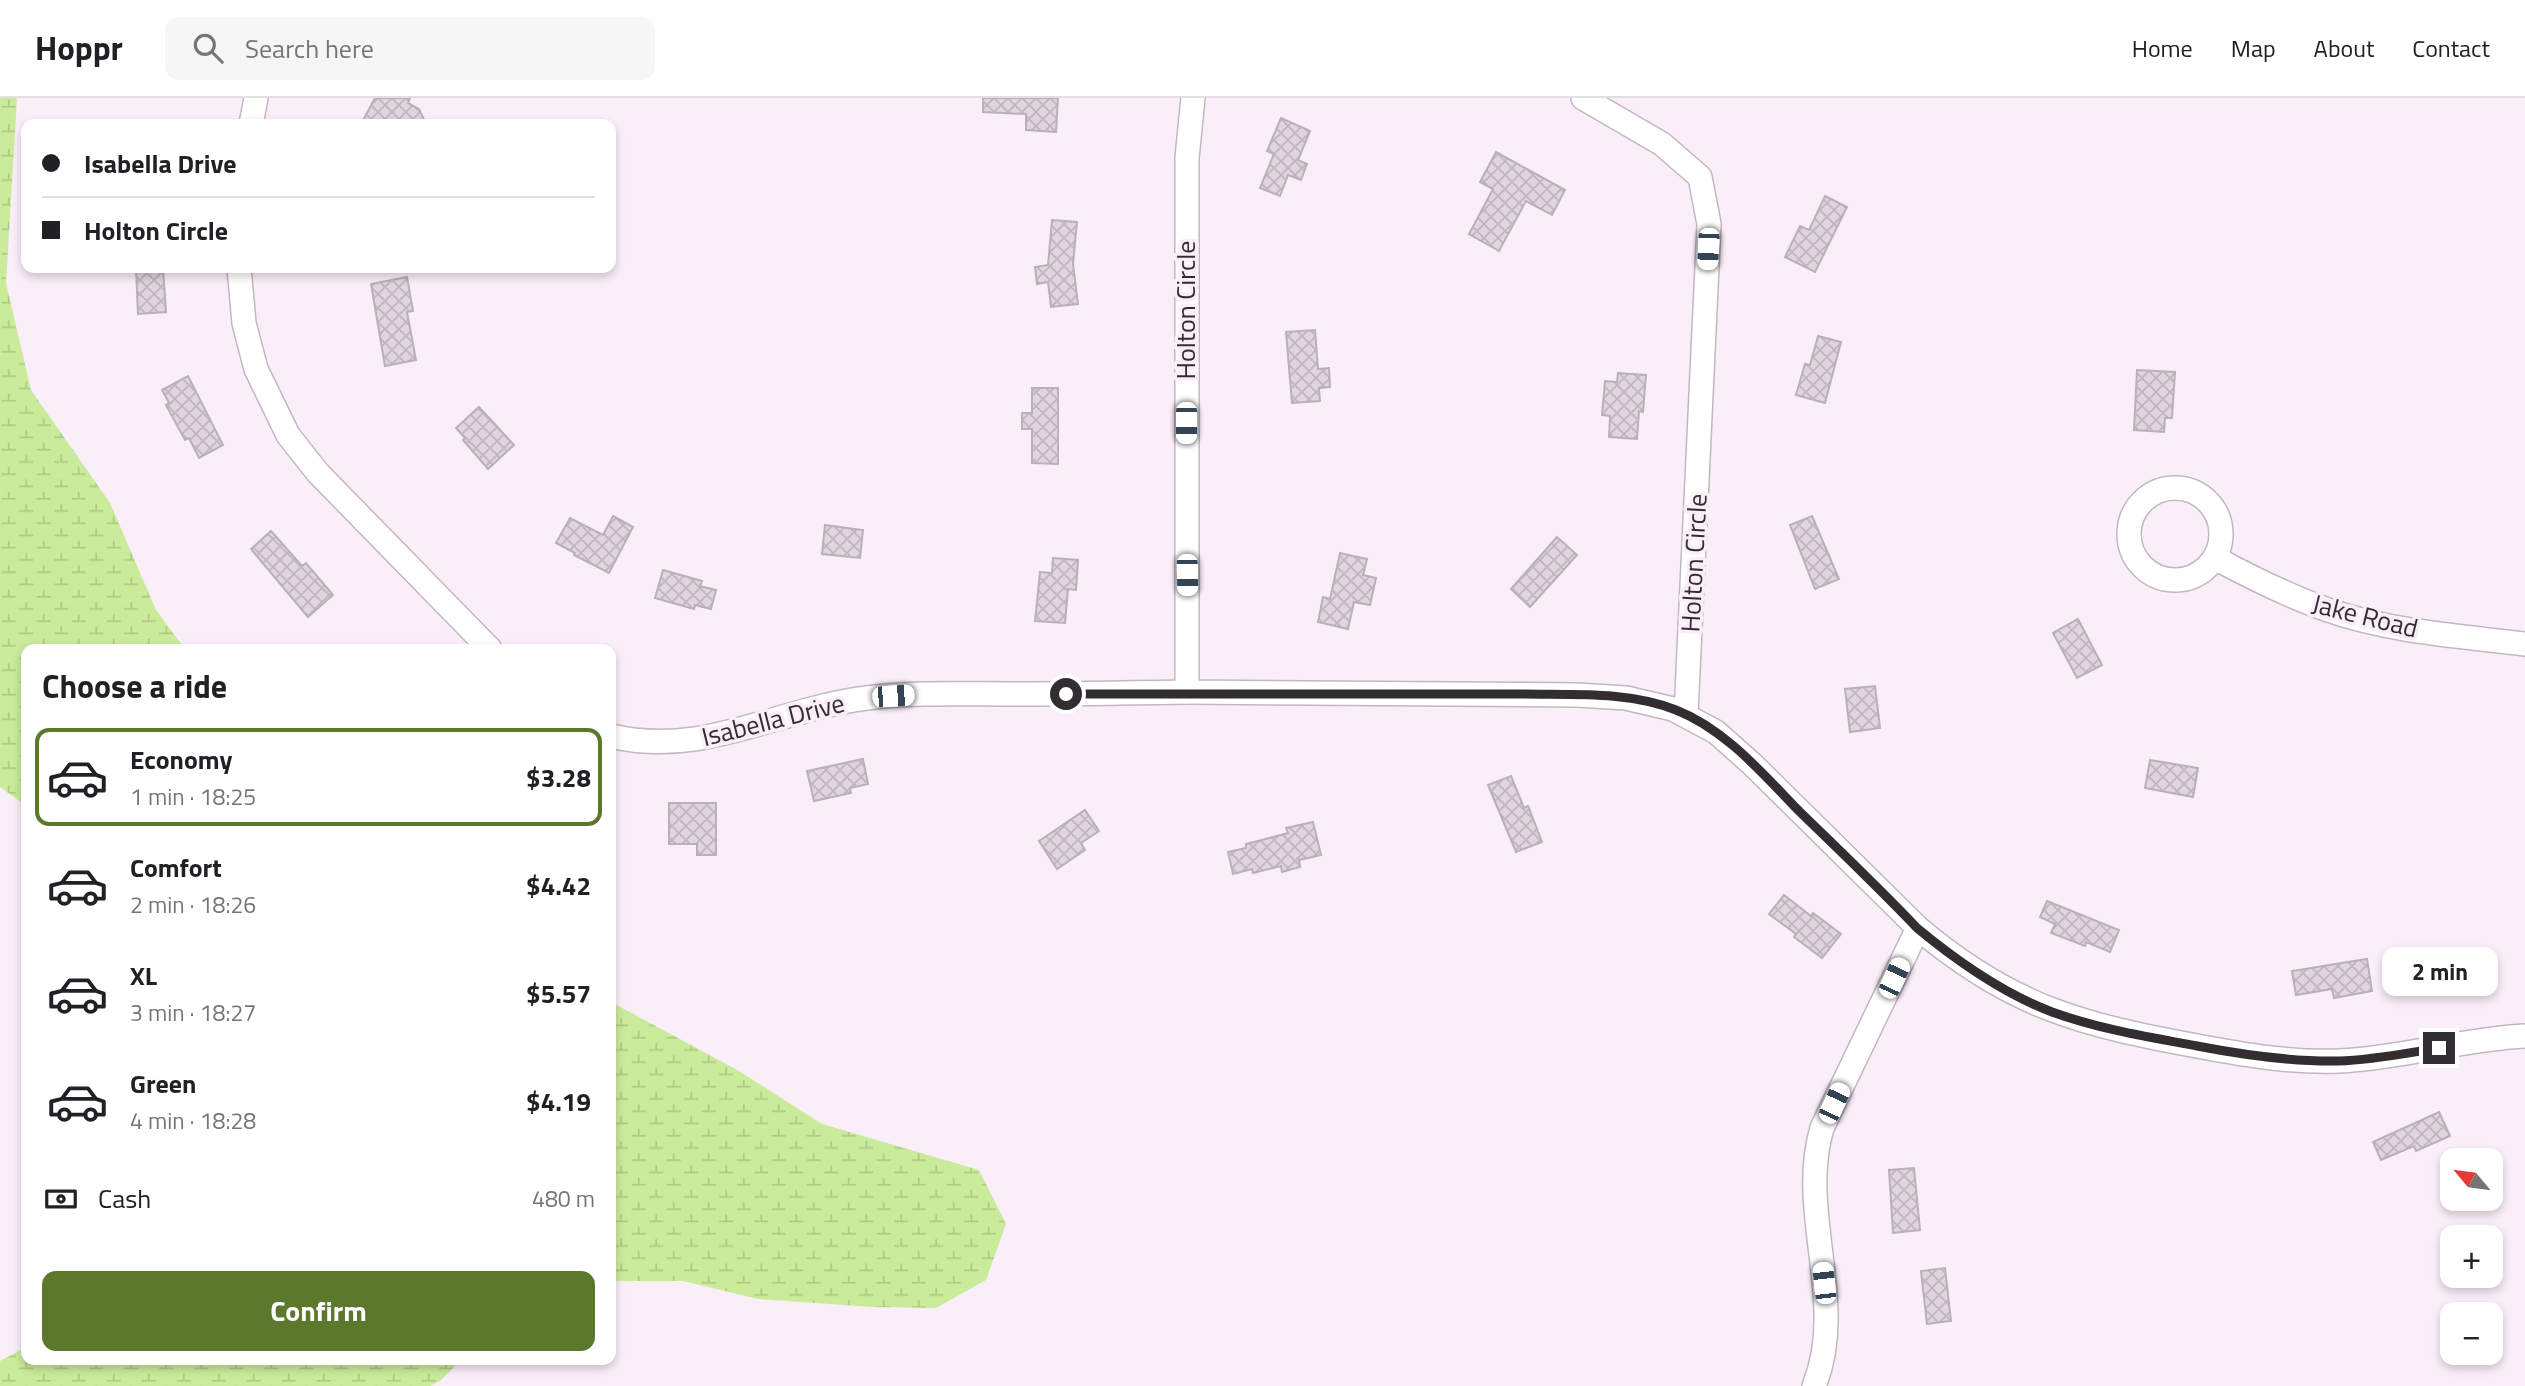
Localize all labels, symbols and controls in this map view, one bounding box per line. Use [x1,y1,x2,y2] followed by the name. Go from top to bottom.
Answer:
[165,17,655,80] search box
[35,23,123,73] text: Hoppr
[189,29,227,67] icon: search
[245,29,374,68] text: Search here
[2132,30,2193,66] text: Home
[2231,30,2276,66] text: Map
[2314,30,2374,66] text: About
[2412,30,2490,66] text: Contact
[84,144,236,183] text: Isabella Drive
[84,211,228,250] text: Holton Circle
[1697,227,1720,271] car
[1166,241,1205,379] street label: Holton Circle
[1176,402,1197,444] car
[1670,493,1717,633] street label: Holton Circle
[1177,554,1198,596] car
[2308,584,2422,647] street label: Jake Road
[42,662,227,710] text: Choose a ride
[1050,678,1082,710] route start
[697,683,848,756] street label: Isabella Drive
[872,684,915,708] car
[130,740,232,779] text: Economy
[46,746,109,809] icon: car
[526,758,591,797] text: $3.28
[130,779,256,814] text: 1 min · 18:25
[130,848,222,887] text: Comfort
[46,854,109,917] icon: car
[526,866,591,905] text: $4.42
[130,887,256,922] text: 2 min · 18:26
[2381,946,2497,996] callout: 2 min
[2412,954,2468,989] text: 2 min
[1876,955,1913,1001] car
[130,956,157,995] text: XL
[46,962,109,1025] icon: car
[526,974,591,1013] text: $5.57
[130,995,256,1030] text: 3 min · 18:27
[2423,1032,2455,1064] route end
[130,1064,196,1103] text: Green
[46,1070,109,1133] icon: car
[1816,1080,1853,1126] car
[526,1082,591,1121] text: $4.19
[130,1103,256,1138] text: 4 min · 18:28
[2440,1148,2502,1211] north arrow
[2440,1148,2503,1365] map controls
[98,1179,151,1218] text: Cash
[42,1180,80,1218] icon: cash
[532,1181,595,1216] text: 480 m
[2440,1225,2503,1288] button: +
[1812,1261,1837,1305] car
[42,1271,595,1351] button: Confirm
[2440,1302,2503,1365] button: −

